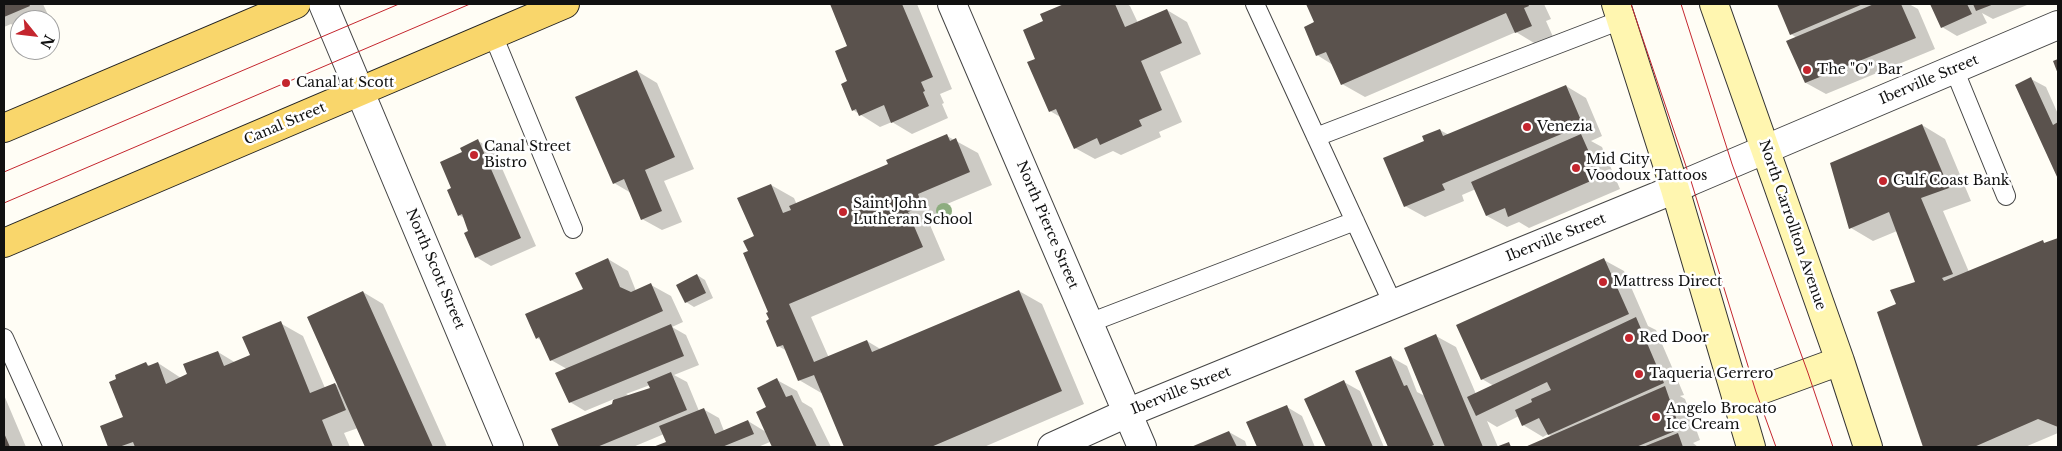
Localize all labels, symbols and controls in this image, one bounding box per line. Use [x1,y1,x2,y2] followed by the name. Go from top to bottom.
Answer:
[10,10,60,60] north arrow
[36,32,58,52] text: N
[1877,52,1981,108] street label: Iberville Street
[1817,62,1902,78] place label: The "O" Bar
[1801,64,1813,76] marker: The "O" Bar
[296,75,394,91] place label: Canal at Scott
[280,77,292,89] marker: Canal at Scott
[242,99,328,149] street label: Canal Street
[1537,119,1593,135] place label: Venezia
[1521,121,1533,133] marker: Venezia
[1755,138,1829,312] street label: North Carrollton Avenue
[484,139,571,172] place label: Canal Street Bistro
[468,149,480,161] marker: Canal Street Bistro
[1586,152,1707,184] place label: Mid City Voodoux Tattoos
[1012,158,1082,292] street label: North Pierce Street
[1570,162,1582,174] marker: Mid City Voodoux Tattoos
[1893,173,2009,189] place label: Gulf Coast Bank
[1877,175,1889,187] marker: Gulf Coast Bank
[853,196,973,228] place label: Saint John Lutheran School
[402,206,468,332] street label: North Scott Street
[837,206,849,218] marker: Saint John Lutheran School
[1504,210,1608,266] street label: Iberville Street
[1613,274,1722,290] place label: Mattress Direct
[1597,276,1609,288] marker: Mattress Direct
[1639,330,1709,346] place label: Red Door
[1623,332,1635,344] marker: Red Door
[1129,363,1233,419] street label: Iberville Street
[1649,366,1773,382] place label: Taqueria Gerrero
[1633,368,1645,380] marker: Taqueria Gerrero
[1666,401,1777,434] place label: Angelo Brocato Ice Cream
[1650,411,1662,423] marker: Angelo Brocato Ice Cream

